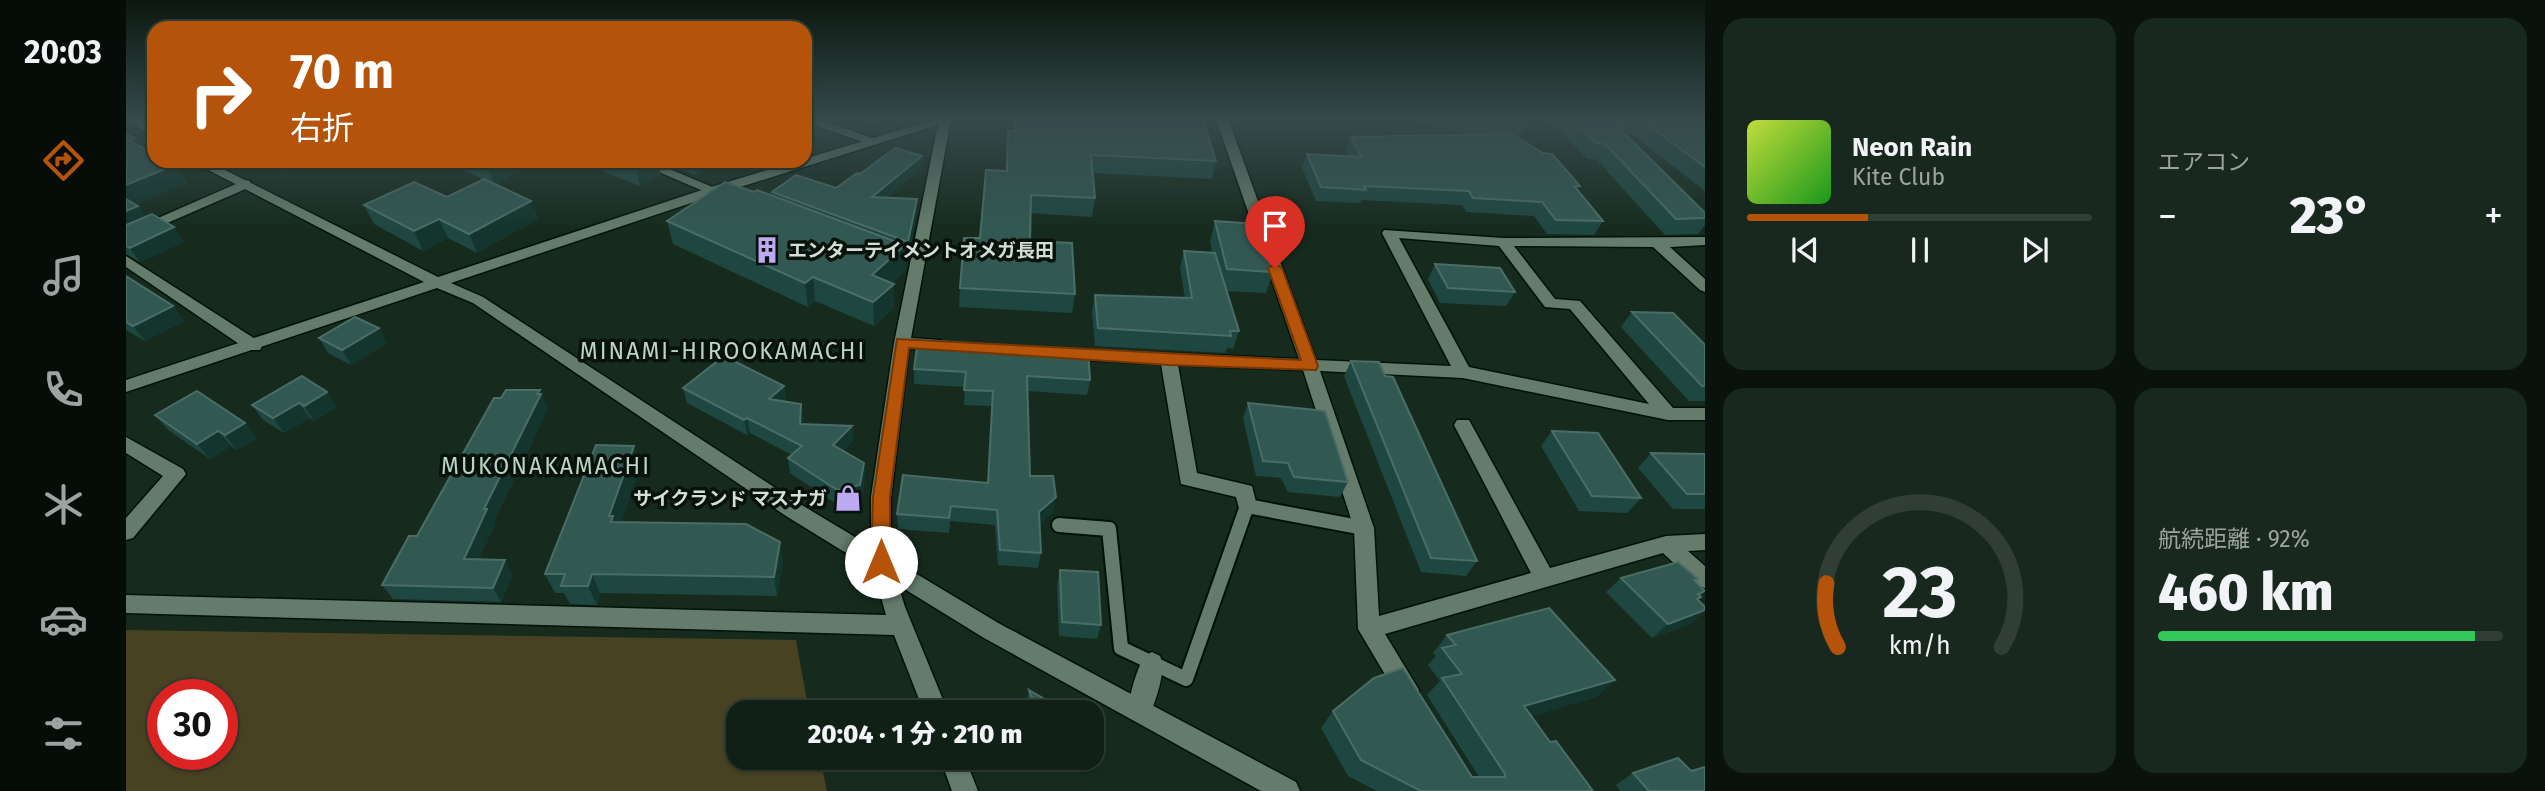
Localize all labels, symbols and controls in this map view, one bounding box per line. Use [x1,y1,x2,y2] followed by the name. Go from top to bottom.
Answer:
[24,33,102,71] text: 20:03
[290,42,394,101] text: 70 m
[175,49,266,140] icon: right
[290,109,354,147] text: 右折
[1852,132,1972,163] text: Neon Rain
[39,136,88,185] icon: directions
[2158,148,2250,176] text: エアコン
[1852,163,1945,191] text: Kite Club
[2290,184,2371,247] text: 23°
[2158,193,2177,239] text: −
[2484,193,2503,239] text: +
[1245,196,1305,268] pin
[1256,207,1294,245] icon: arrive
[1786,231,1824,269] icon: previous
[1901,231,1939,269] icon: pause
[2016,231,2054,269] icon: next
[752,235,782,265] building icon: エンターテイメントオメガ長田
[788,239,1054,262] place label: エンターテイメントオメガ長田
[39,251,88,300] icon: music
[580,337,866,365] district label: MINAMI-HIROOKAMACHI
[39,365,88,414] icon: phone
[441,452,651,480] district label: MUKONAKAMACHI
[39,480,88,529] icon: climate
[833,483,863,513] shop icon: サイクランド マスナガ
[633,487,827,510] place label: サイクランド マスナガ
[844,525,918,599] position arrow
[2158,525,2310,553] text: 航続距離 · 92%
[1882,549,1957,636] text: 23
[2158,561,2334,624] text: 460 km
[39,595,88,644] icon: car
[1889,630,1950,660] text: km/h
[147,679,238,770] speed limit sign: 30
[39,709,88,758] icon: filters
[808,719,1022,750] text: 20:04 · 1 分 · 210 m

